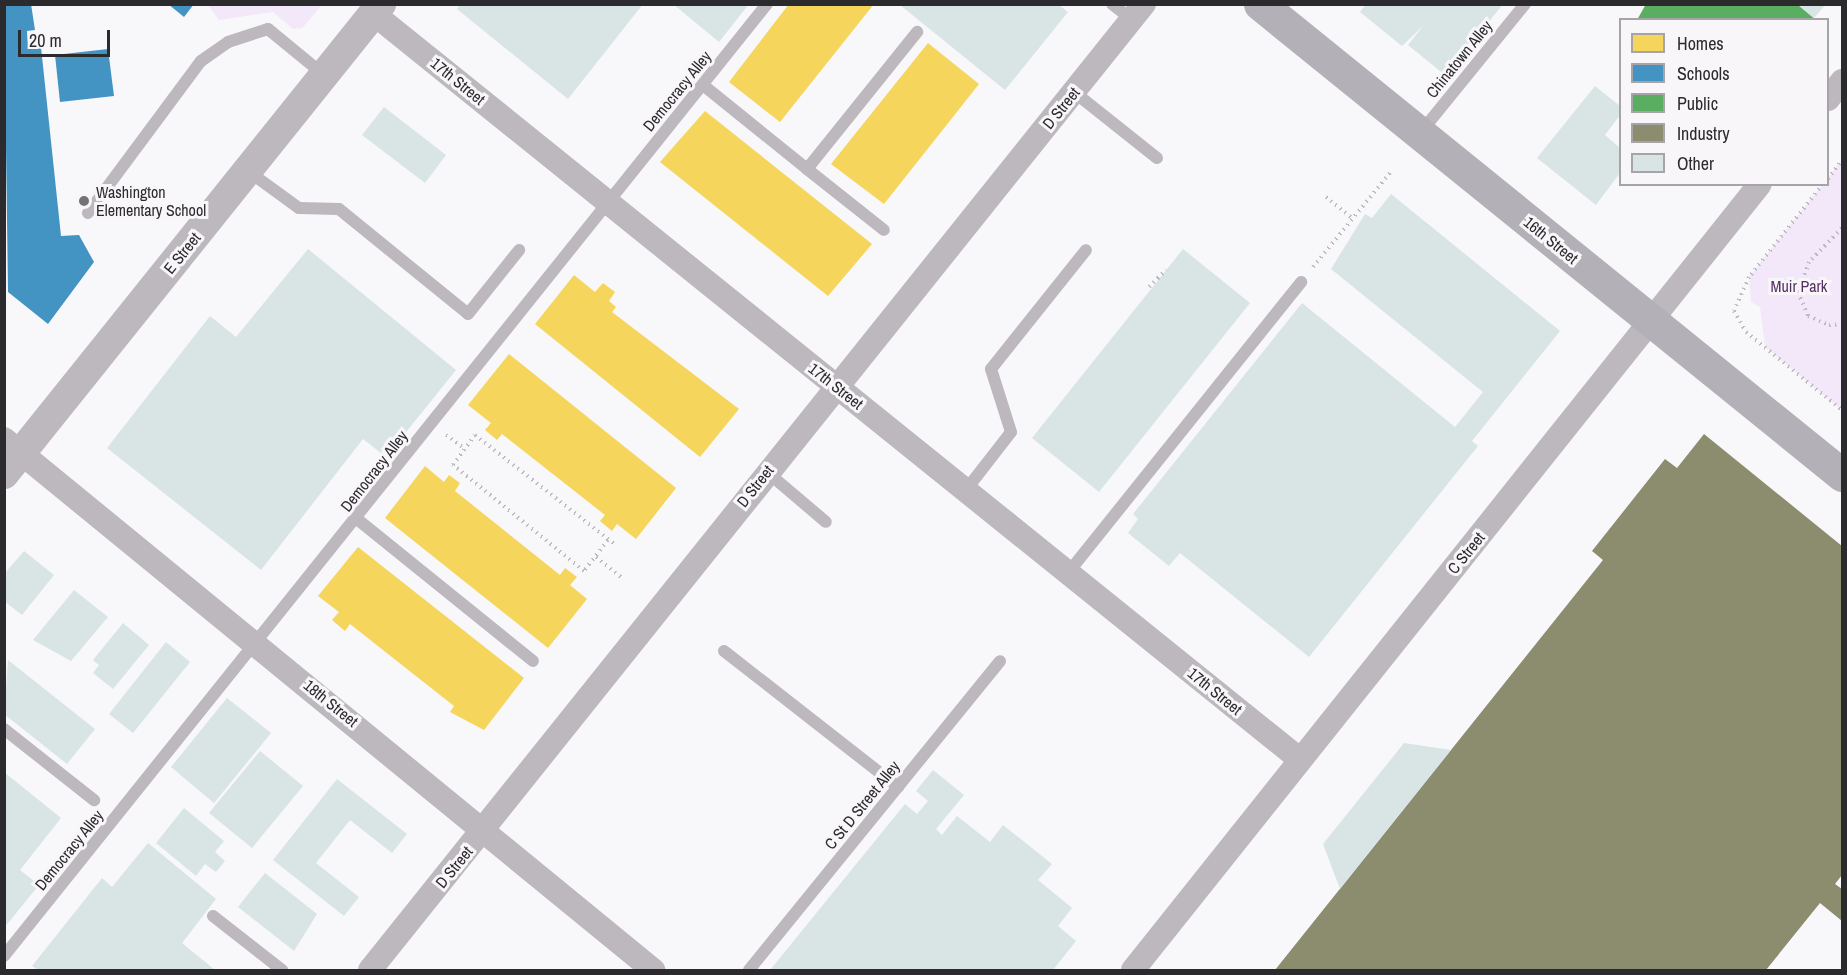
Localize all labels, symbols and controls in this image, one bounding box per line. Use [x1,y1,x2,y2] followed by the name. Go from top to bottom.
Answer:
[1422,16,1496,102] street label: Chinatown Alley
[21,18,112,56] scale bar
[1619,18,1829,186] legend
[29,28,62,53] text: 20 m
[1677,31,1724,56] text: Homes
[639,47,715,135] street label: Democracy Alley
[427,53,489,109] street label: 17th Street
[1677,61,1730,86] text: Schools
[1038,83,1084,133] street label: D Street
[1677,91,1718,116] text: Public
[1677,121,1730,146] text: Industry
[1677,151,1714,176] text: Other
[96,182,206,220] place label: Washington Elementary School
[77,194,91,208] marker: Washington Elementary School
[1520,212,1582,268] street label: 16th Street
[160,229,204,277] street label: E Street
[1771,276,1827,296] park label: Muir Park
[805,359,867,413] street label: 17th Street
[336,426,412,516] street label: Democracy Alley
[733,461,777,511] street label: D Street
[1443,528,1489,578] street label: C Street
[1184,663,1246,719] street label: 17th Street
[300,675,362,731] street label: 18th Street
[820,756,904,854] street label: C St D Street Alley
[31,806,107,894] street label: Democracy Alley
[431,842,477,892] street label: D Street

